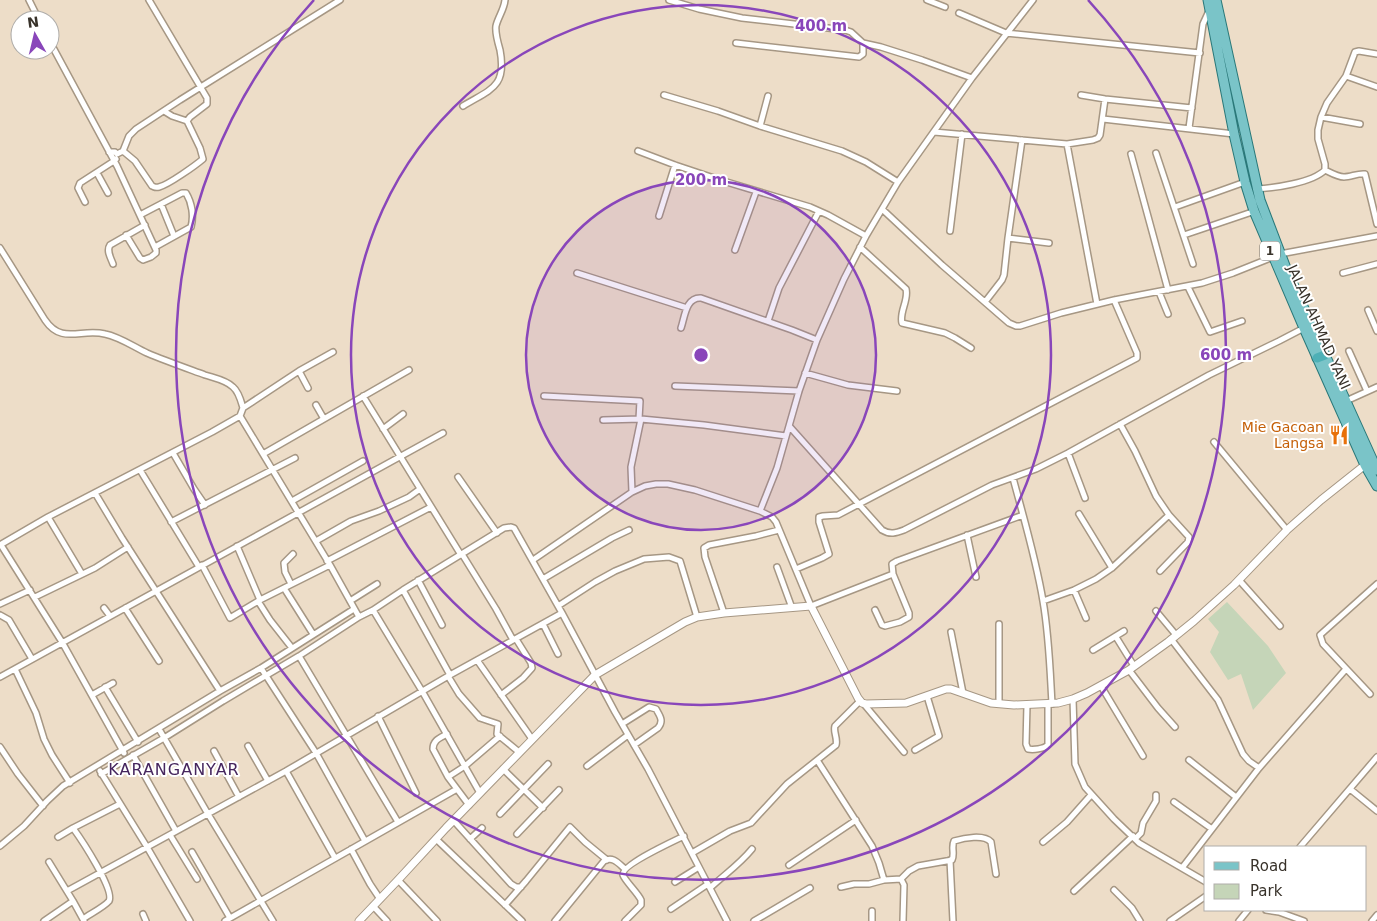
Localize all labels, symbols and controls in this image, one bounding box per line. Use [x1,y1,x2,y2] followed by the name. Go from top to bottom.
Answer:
[10,10,60,60] north arrow
[26,13,40,31] text: N
[795,17,847,35] text: 400 m
[675,171,727,189] text: 200 m
[1260,242,1280,260] road number: 1
[1284,261,1354,392] street label: JALAN AHMAD YANI
[692,346,710,364] centre of rings
[1200,346,1252,364] text: 600 m
[1242,419,1324,451] place label: Mie Gacoan Langsa
[1328,424,1350,446] restaurant icon: Mie Gacoan Langsa
[108,760,240,779] district label: KARANGANYAR
[1204,846,1367,911] legend
[1250,857,1288,875] text: Road
[1250,882,1283,900] text: Park

